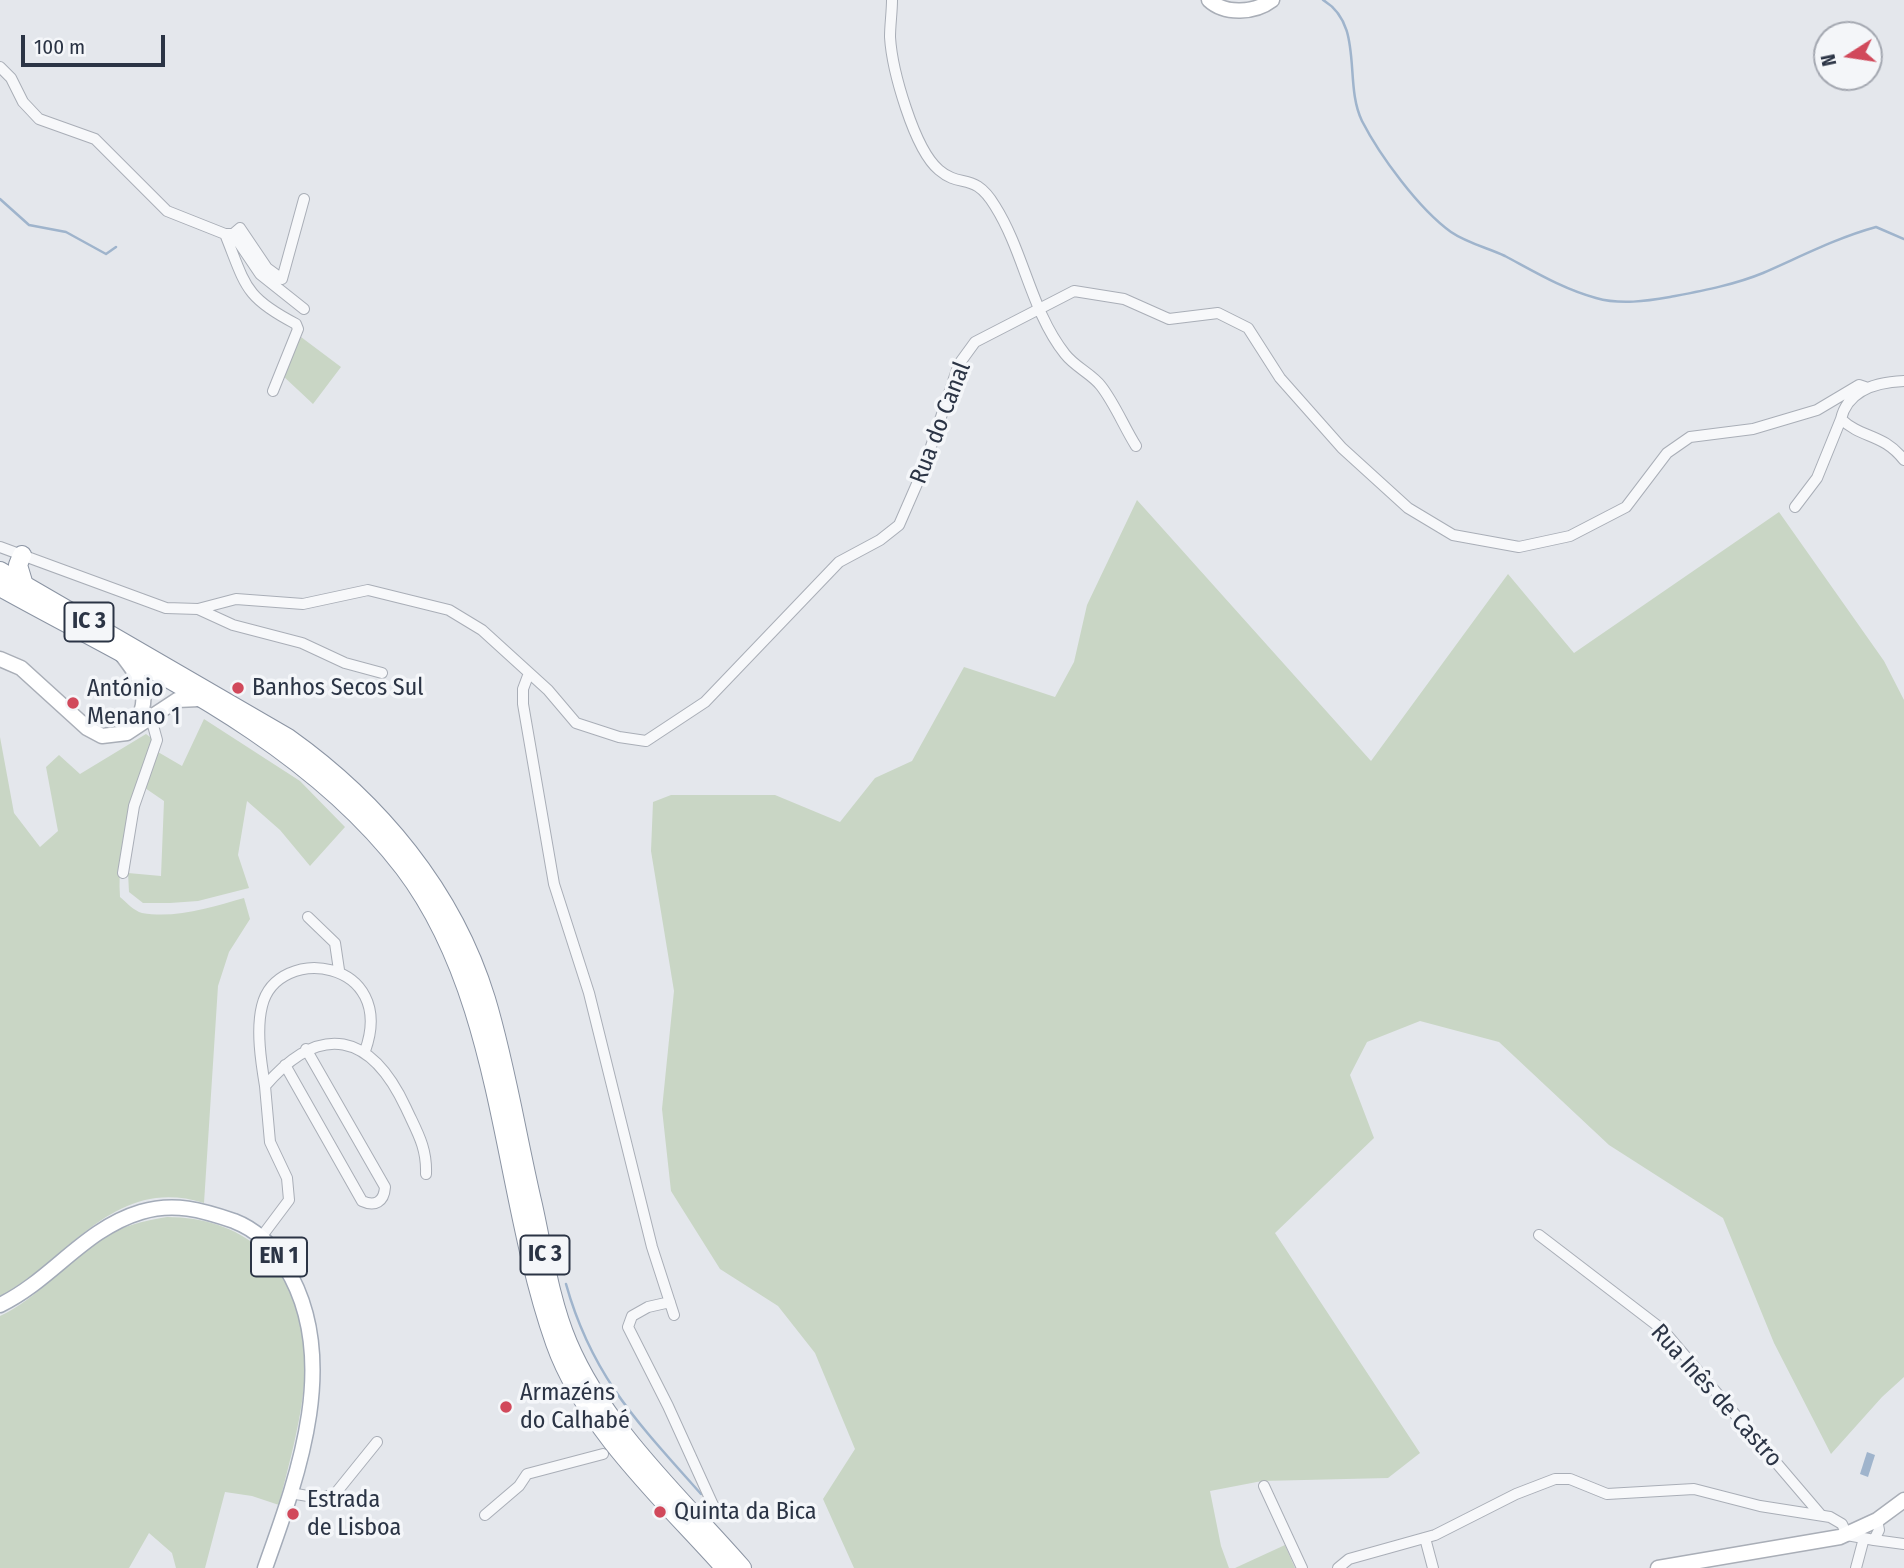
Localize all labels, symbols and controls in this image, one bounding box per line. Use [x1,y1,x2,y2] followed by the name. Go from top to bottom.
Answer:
[24,21,168,65] scale bar
[1813,21,1883,91] north arrow
[34,34,85,60] text: 100 m
[1816,52,1841,68] text: N
[905,358,977,488] street label: Rua do Canal
[64,602,114,642] road number: IC 3
[252,674,424,702] place label: Banhos Secos Sul
[87,675,181,731] place label: António Menano 1
[230,680,246,696] marker: Banhos Secos Sul
[65,695,81,711] marker: António Menano 1
[520,1236,570,1274] road number: IC 3
[251,1238,307,1276] road number: EN 1
[1644,1319,1788,1473] street label: Rua Inês de Castro
[520,1379,630,1435] place label: Armazéns do Calhabé
[498,1399,514,1415] marker: Armazéns do Calhabé
[307,1486,401,1542] place label: Estrada de Lisboa
[674,1498,817,1526] place label: Quinta da Bica
[652,1504,668,1520] marker: Quinta da Bica
[285,1506,301,1522] marker: Estrada de Lisboa

